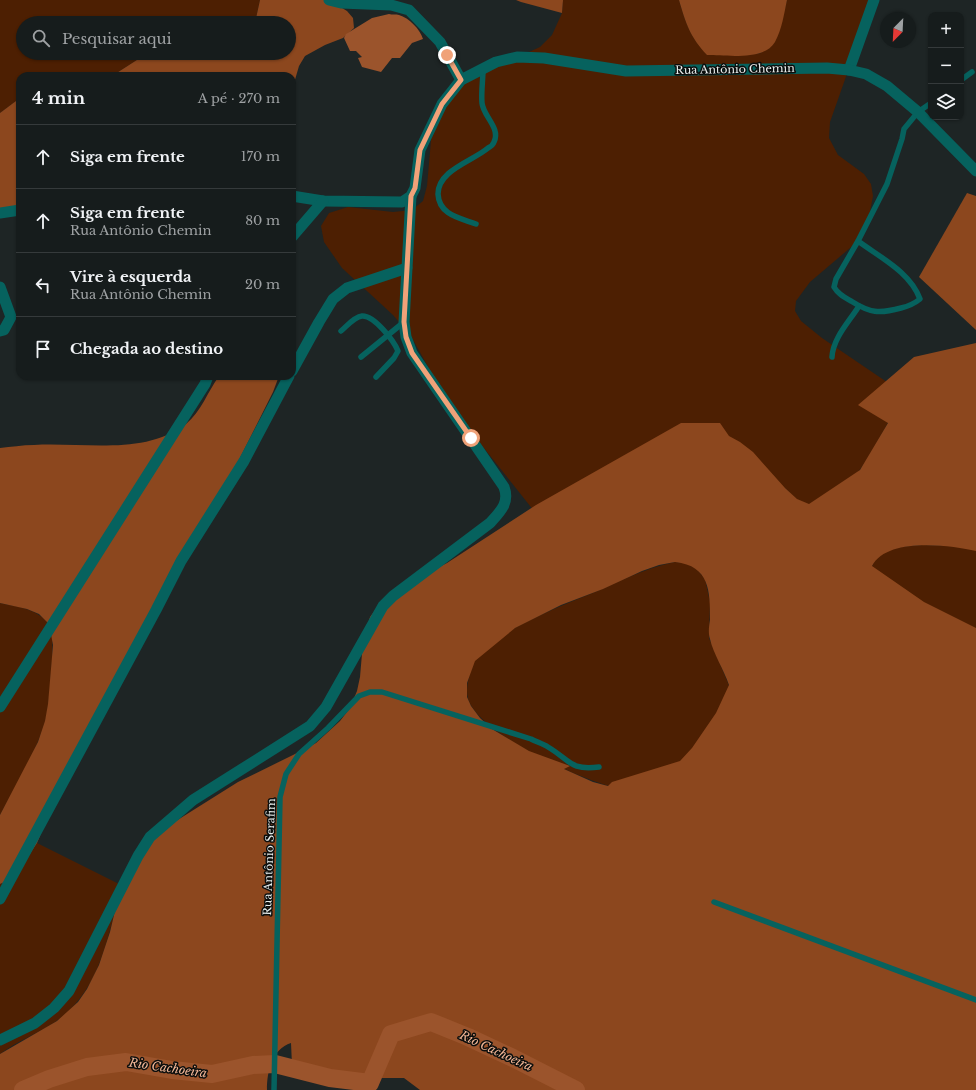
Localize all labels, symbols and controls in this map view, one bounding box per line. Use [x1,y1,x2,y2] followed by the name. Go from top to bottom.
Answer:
[880,12,916,48] north arrow
[928,12,964,120] map controls
[928,12,964,48] button: +
[16,16,296,60] search box
[30,27,52,49] icon: search
[62,29,172,48] text: Pesquisar aqui
[438,46,456,64] route end
[928,48,964,84] button: −
[675,61,795,77] street label: Rua Antônio Chemin
[928,84,964,120] button: layers
[32,88,85,109] text: 4 min
[198,90,280,107] text: A pé · 270 m
[32,146,54,168] icon: ahead
[70,147,185,166] text: Siga em frente
[241,148,280,165] text: 170 m
[70,203,185,222] text: Siga em frente
[32,210,54,232] icon: ahead
[245,212,280,229] text: 80 m
[70,222,211,239] text: Rua Antônio Chemin
[70,267,192,286] text: Vire à esquerda
[32,274,54,296] icon: left
[245,276,280,293] text: 20 m
[70,286,211,303] text: Rua Antônio Chemin
[32,338,54,360] icon: arrive
[70,339,223,358] text: Chegada ao destino
[462,429,480,447] route start
[260,798,278,916] street label: Rua Antônio Serafim
[457,1027,535,1074] water label: Rio Cachoeira
[127,1054,208,1080] water label: Rio Cachoeira

